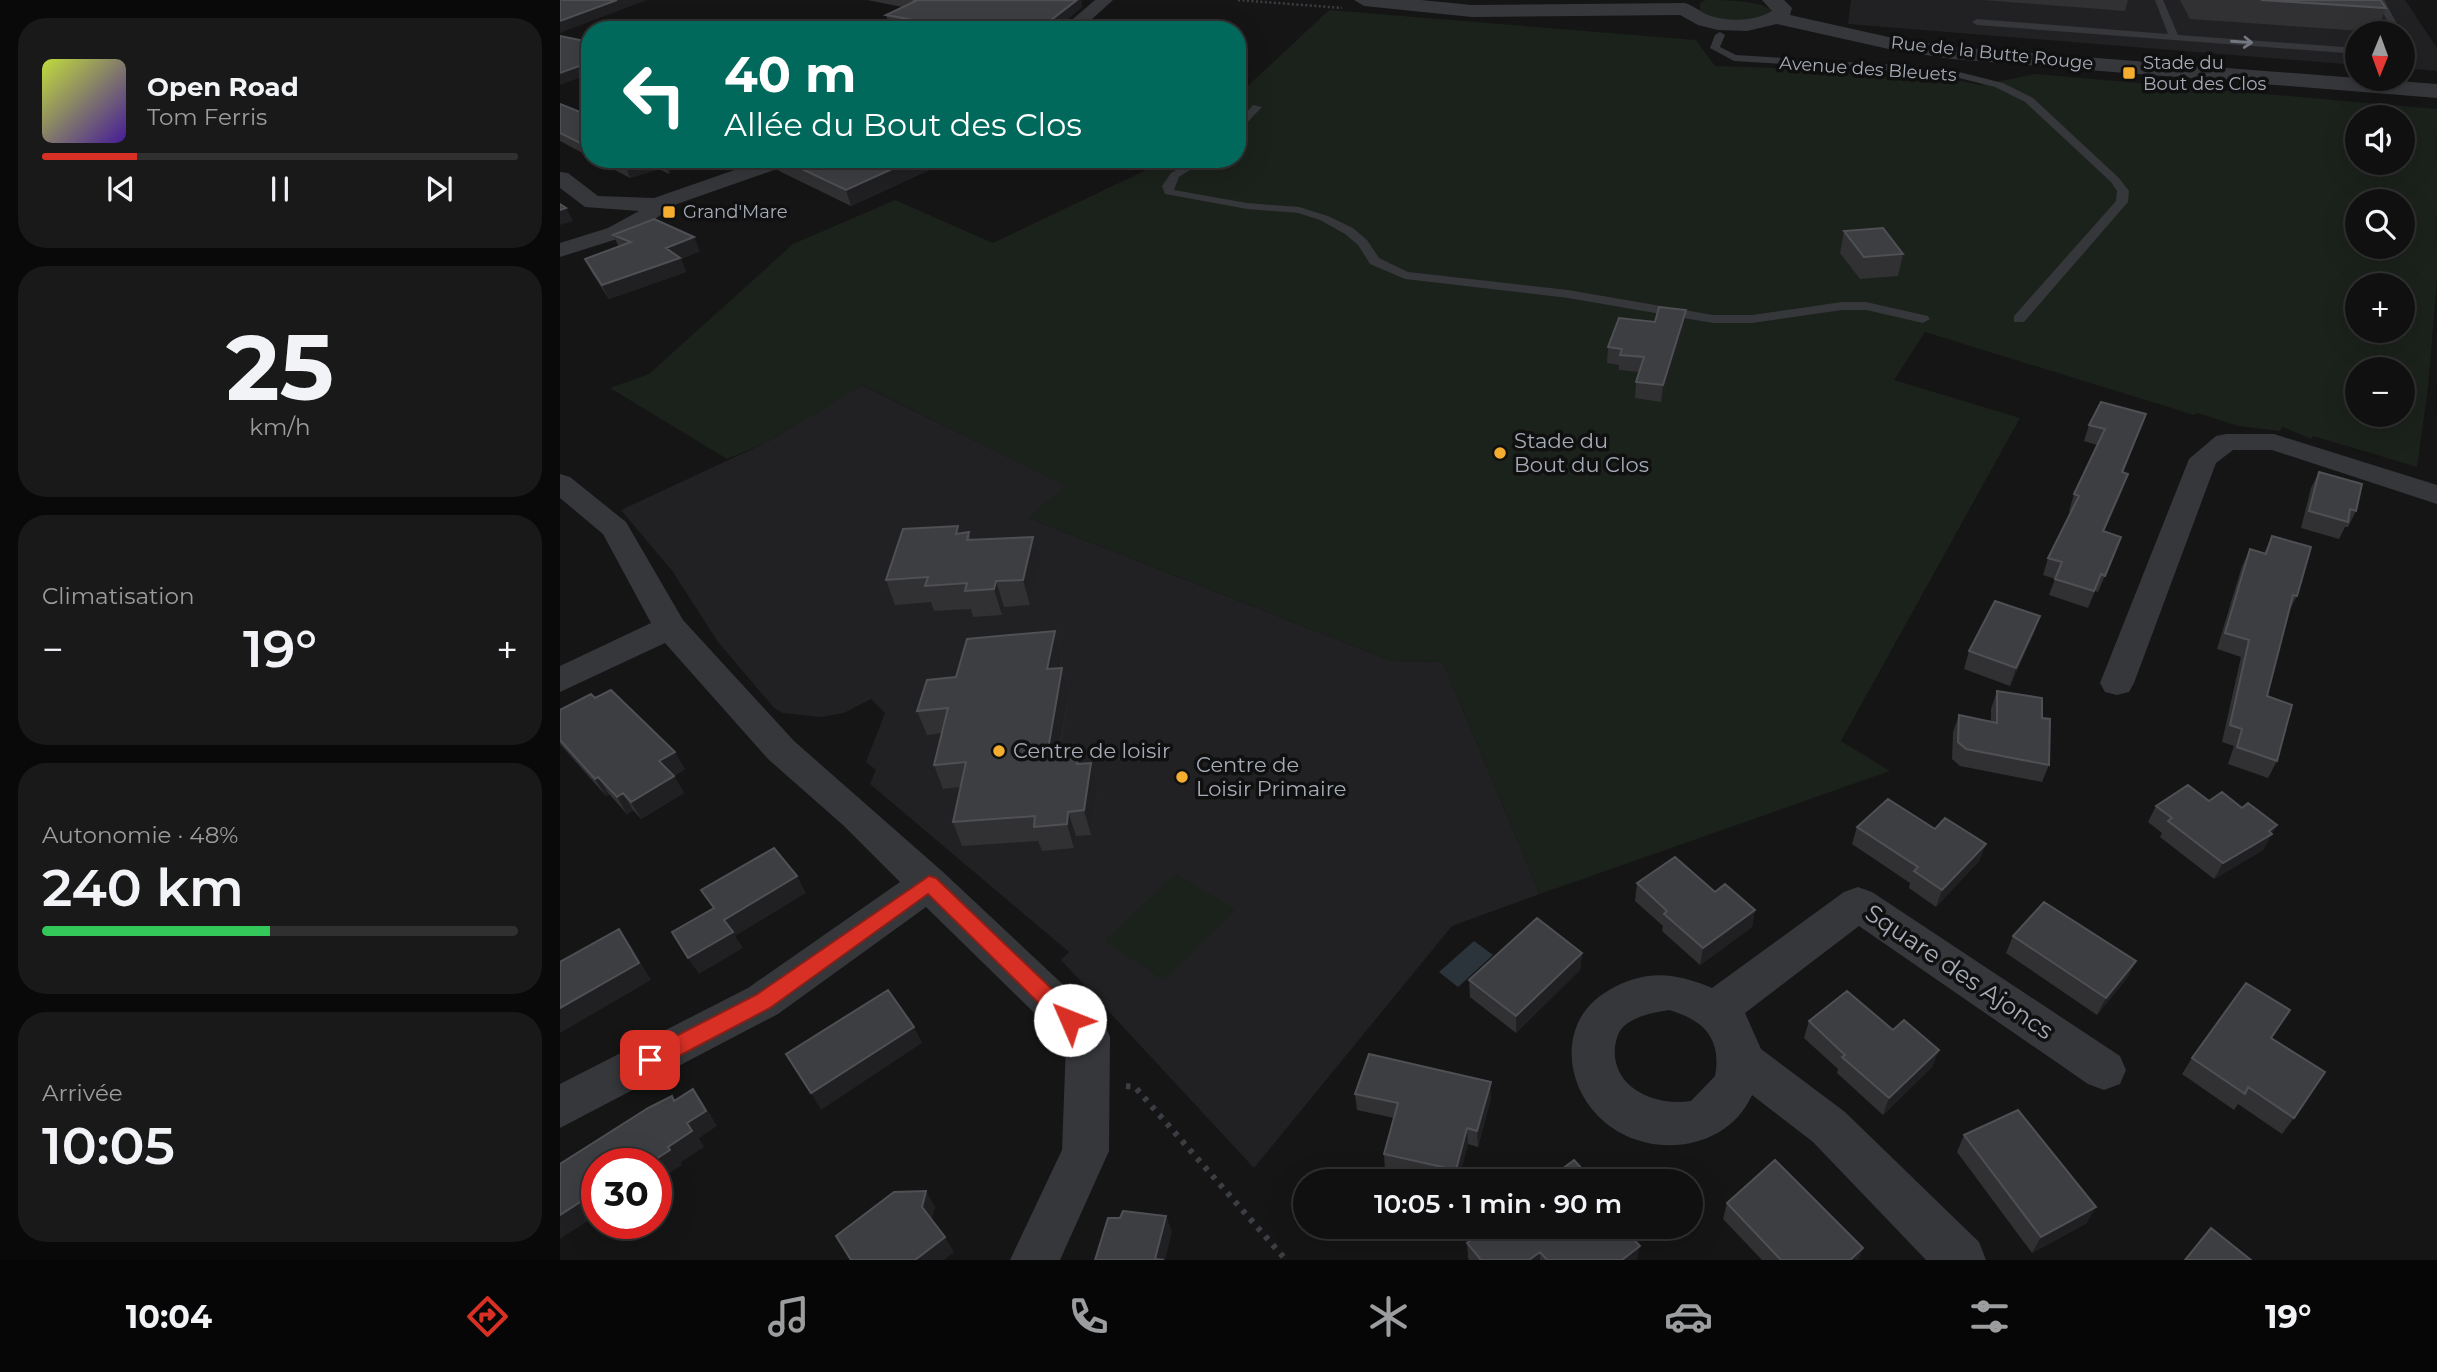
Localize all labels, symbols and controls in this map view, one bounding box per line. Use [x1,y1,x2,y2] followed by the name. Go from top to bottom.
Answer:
[2345,21,2415,91] north arrow
[2345,21,2415,427] map controls
[1890,31,2094,75] street label: Rue de la Butte Rouge
[2231,36,2253,49] one-way arrow
[724,45,856,104] text: 40 m
[609,49,700,140] icon: left
[1779,52,1958,86] street label: Avenue des Bleuets
[2143,52,2266,95] place label: Stade du Bout des Clos
[2121,65,2137,81] marker: Stade du Bout des Clos
[147,71,299,103] text: Open Road
[147,103,267,131] text: Tom Ferris
[724,105,1082,144] text: Allée du Bout des Clos
[2345,105,2415,175] button: sound
[102,170,140,208] icon: previous
[261,170,299,208] icon: pause
[420,170,458,208] icon: next
[2345,189,2415,259] button: search
[683,201,788,223] place label: Grand'Mare
[661,204,677,220] marker: Grand'Mare
[2345,273,2415,343] button: +
[226,312,334,423] text: 25
[2345,357,2415,427] button: −
[249,413,311,441] text: km/h
[1514,428,1649,477] place label: Stade du Bout du Clos
[1492,445,1508,461] marker: Stade du Bout du Clos
[42,582,194,610] text: Climatisation
[243,617,317,680] text: 19°
[42,626,64,673] text: −
[496,626,518,673] text: +
[1013,738,1170,763] place label: Centre de loisir
[991,743,1007,759] marker: Centre de loisir
[1196,752,1347,801] place label: Centre de Loisir Primaire
[1174,769,1190,785] marker: Centre de Loisir Primaire
[42,821,238,849] text: Autonomie · 48%
[42,856,244,919] text: 240 km
[1860,898,2059,1045] street label: Square des Ajoncs
[1033,983,1107,1057] position arrow
[620,1030,680,1090] pin
[631,1041,669,1079] icon: arrive
[42,1079,123,1107] text: Arrivée
[42,1114,175,1177] text: 10:05
[581,1148,672,1239] speed limit sign: 30
[1374,1188,1622,1220] text: 10:05 · 1 min · 90 m
[463,1292,512,1341] icon: directions
[764,1292,813,1341] icon: music
[1064,1292,1113,1341] icon: phone
[1364,1292,1413,1341] icon: climate
[1664,1292,1713,1341] icon: car
[1965,1292,2014,1341] icon: filters
[126,1297,212,1336] text: 10:04
[2265,1297,2311,1336] text: 19°

